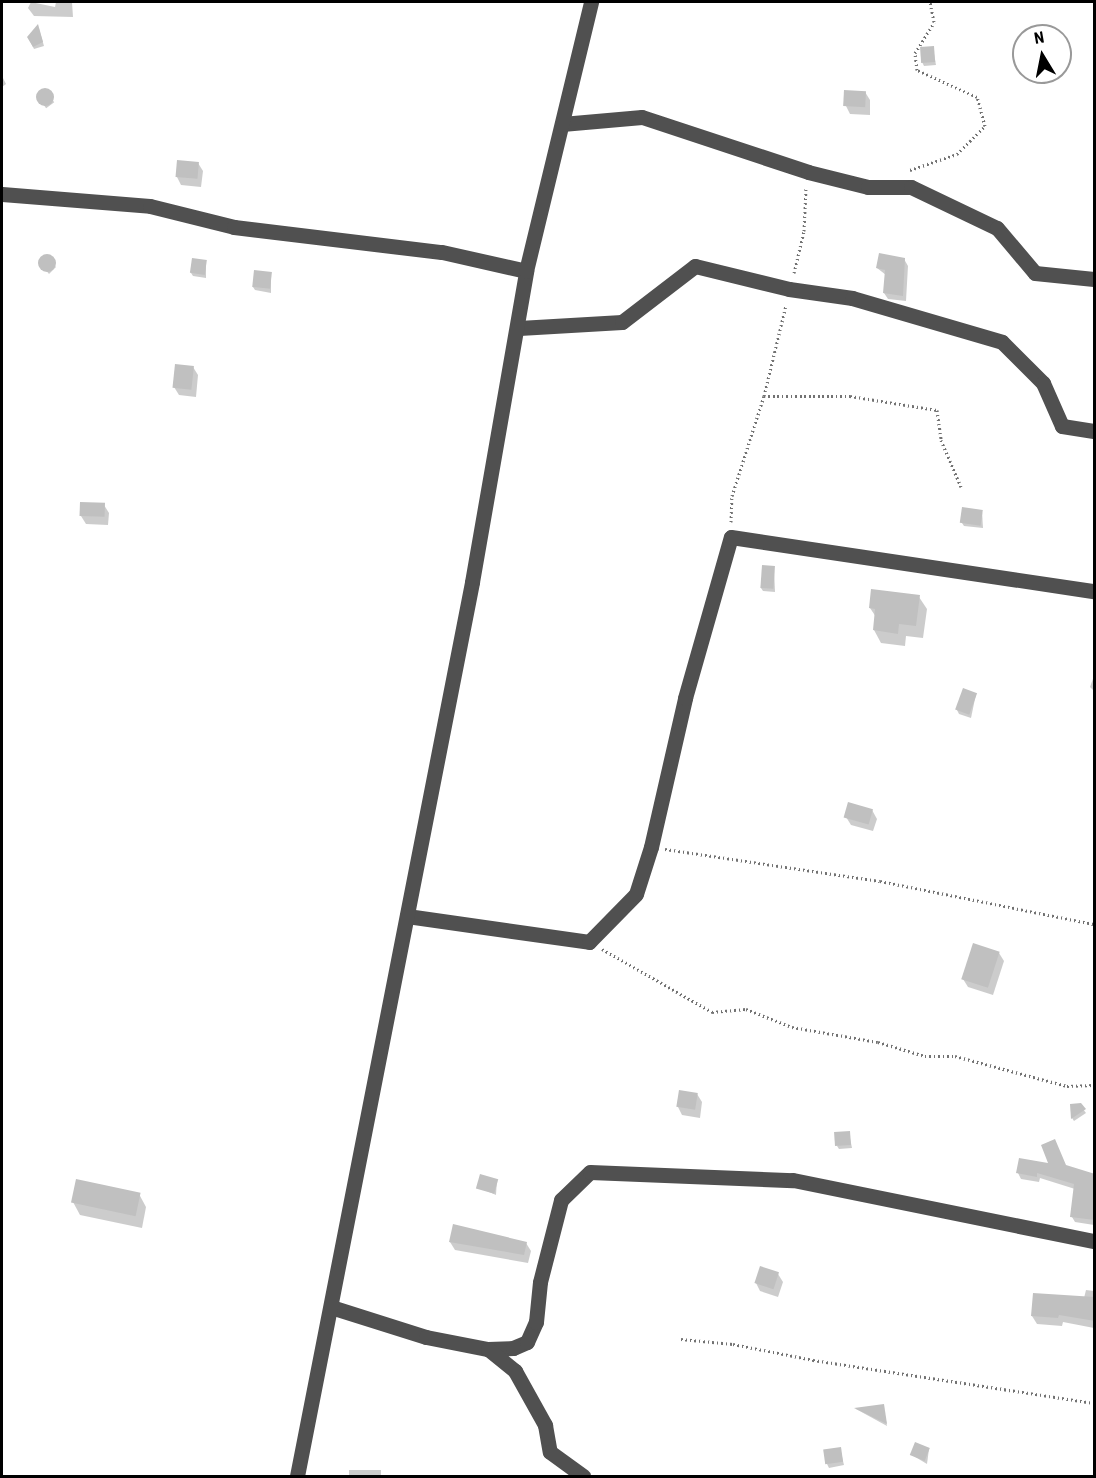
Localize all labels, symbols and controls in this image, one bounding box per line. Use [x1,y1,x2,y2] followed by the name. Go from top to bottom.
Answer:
[1012,24,1072,84] north arrow
[1033,28,1046,48] text: N

